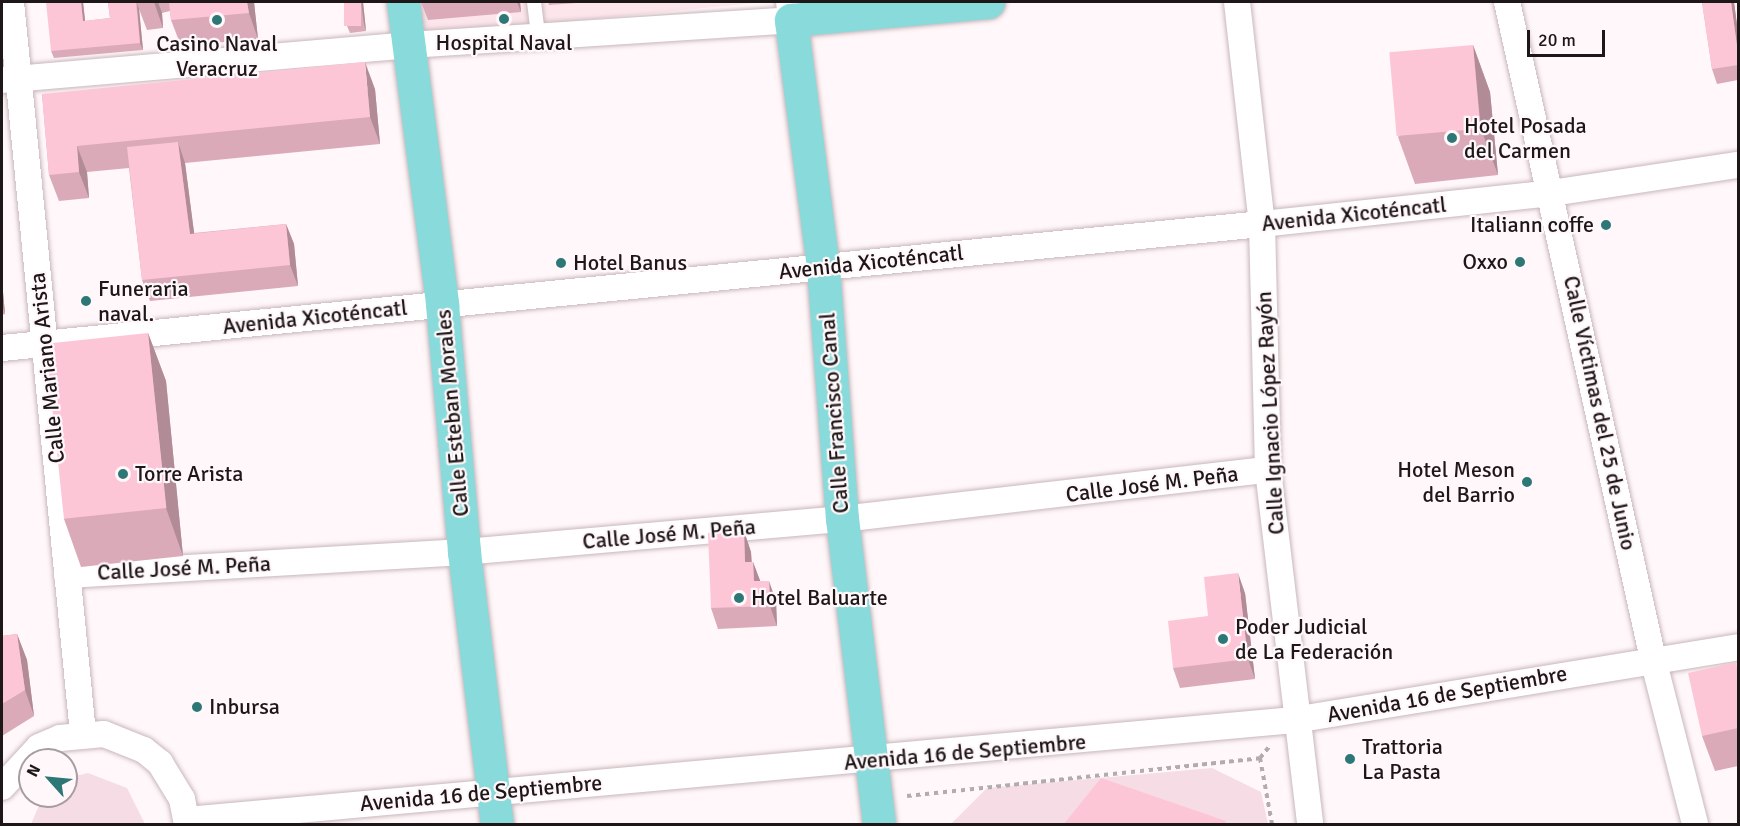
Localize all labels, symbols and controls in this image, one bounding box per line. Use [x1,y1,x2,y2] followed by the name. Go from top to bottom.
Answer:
[495,10,513,28] marker: Hospital Naval
[210,13,224,27] marker: Casino Naval Veracruz
[1530,18,1608,56] scale bar
[1538,29,1576,51] text: 20 m
[156,30,278,82] place label: Casino Naval Veracruz
[436,30,572,56] place label: Hospital Naval
[1464,112,1587,164] place label: Hotel Posada del Carmen
[1445,131,1459,145] marker: Hotel Posada del Carmen
[1260,191,1448,237] street label: Avenida Xicoténcatl
[1470,212,1594,238] place label: Italiann coffe
[1599,218,1613,232] marker: Italiann coffe
[777,239,965,285] street label: Avenida Xicoténcatl
[1463,249,1508,275] place label: Oxxo
[573,250,687,276] place label: Hotel Banus
[1513,255,1527,269] marker: Oxxo
[554,256,568,270] marker: Hotel Banus
[24,271,70,465] street label: Calle Mariano Arista
[1558,273,1642,553] street label: Calle Víctimas del 25 de Junio
[98,275,189,326] place label: Funeraria naval.
[1250,291,1290,535] street label: Calle Ignacio López Rayón
[79,294,93,308] marker: Funeraria naval.
[221,294,409,340] street label: Avenida Xicoténcatl
[430,308,474,518] street label: Calle Esteban Morales
[814,312,854,514] street label: Calle Francisco Canal
[1397,456,1515,508] place label: Hotel Meson del Barrio
[1064,460,1240,508] street label: Calle José M. Peña
[135,461,243,487] place label: Torre Arista
[116,467,130,481] marker: Torre Arista
[1520,475,1534,489] marker: Hotel Meson del Barrio
[581,513,757,555] street label: Calle José M. Peña
[97,550,271,586] street label: Calle José M. Peña
[751,585,888,611] place label: Hotel Baluarte
[732,591,746,605] marker: Hotel Baluarte
[1235,613,1393,664] place label: Poder Judicial de La Federación
[1216,632,1230,646] marker: Poder Judicial de La Federación
[1325,660,1569,728] street label: Avenida 16 de Septiembre
[209,694,280,720] place label: Inbursa
[190,700,204,714] marker: Inbursa
[843,728,1087,776] street label: Avenida 16 de Septiembre
[1362,733,1443,784] place label: Trattoria La Pasta
[18,748,78,808] north arrow
[1343,752,1357,766] marker: Trattoria La Pasta
[22,761,45,780] text: N
[359,769,603,817] street label: Avenida 16 de Septiembre

